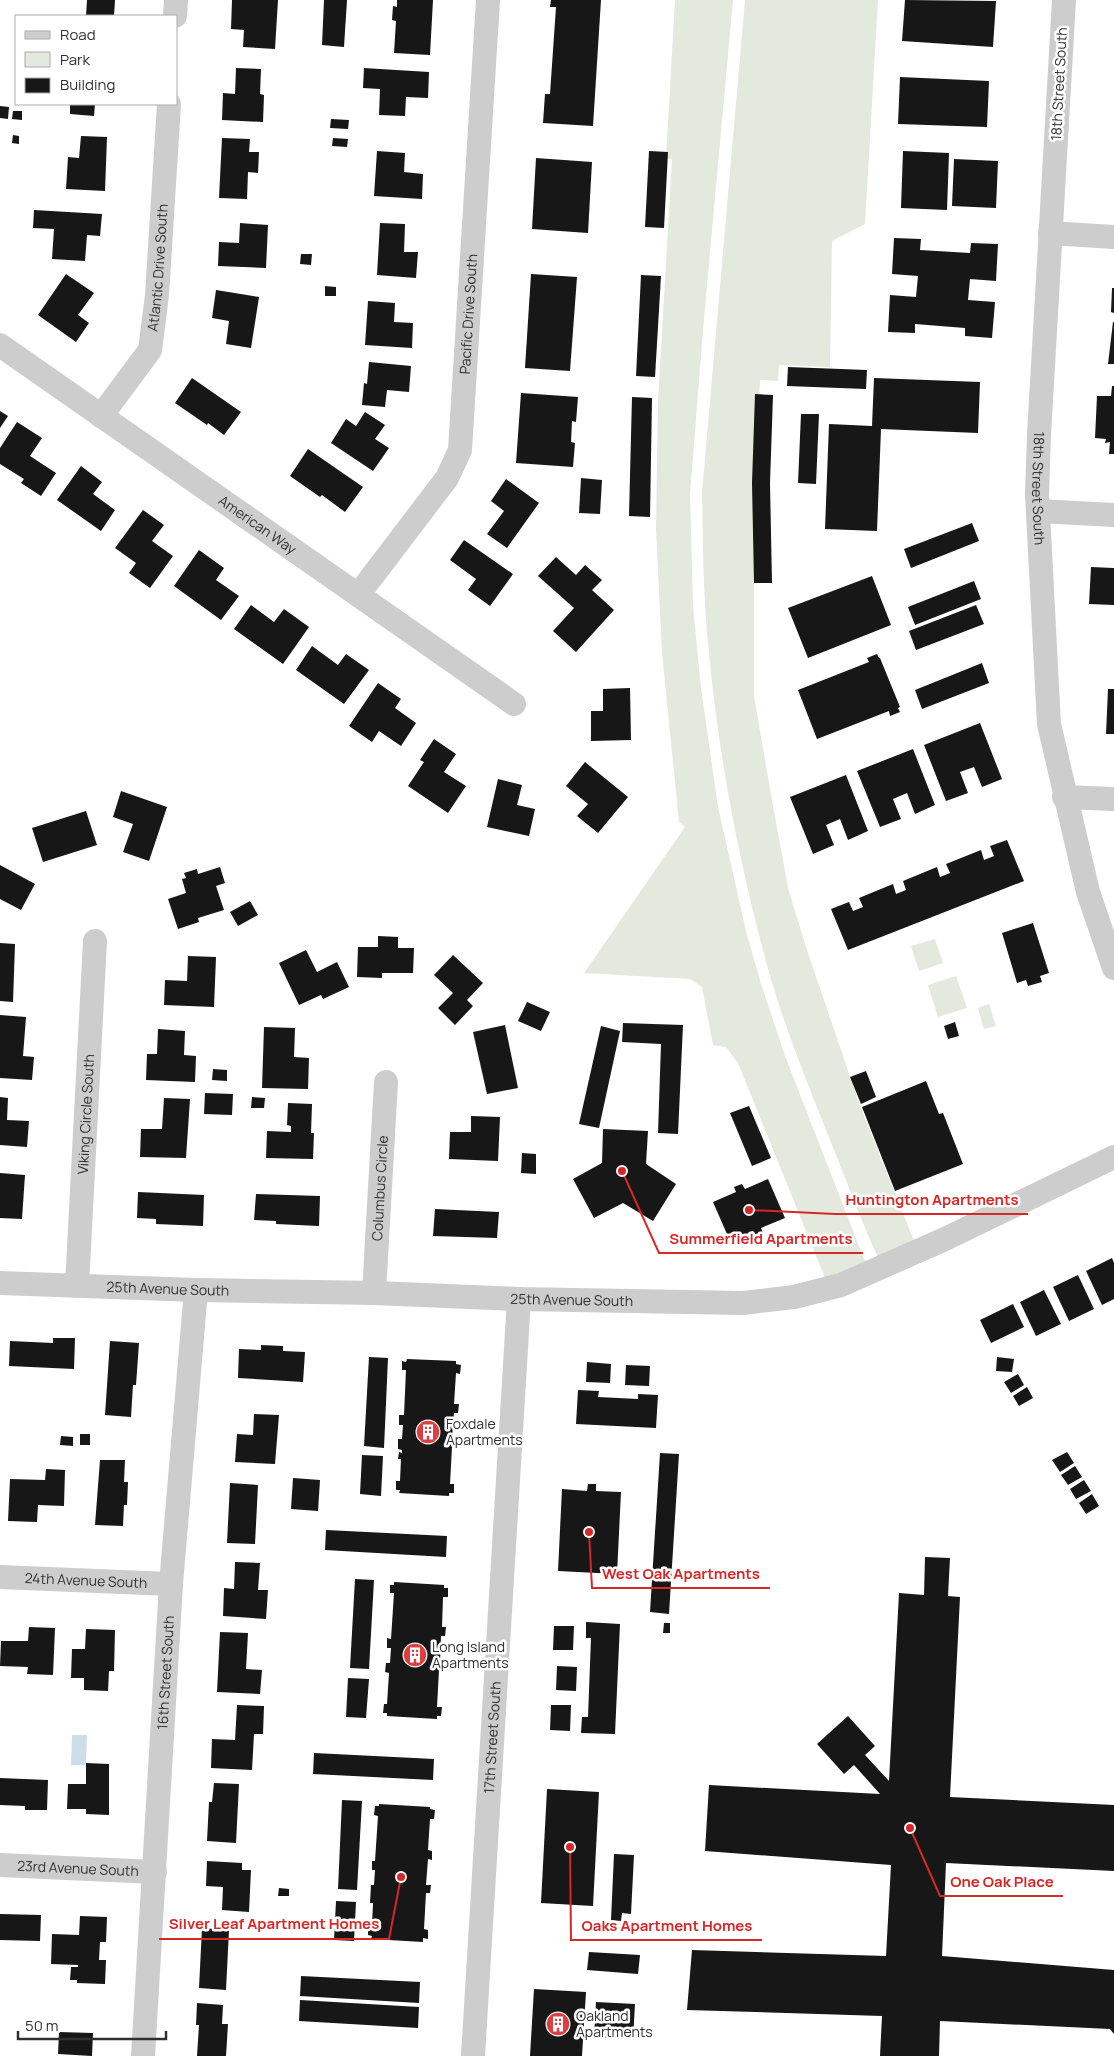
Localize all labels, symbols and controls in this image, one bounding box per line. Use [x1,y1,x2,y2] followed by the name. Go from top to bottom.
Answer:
[15,15,178,105] legend
[60,24,96,45] text: Road
[1046,27,1071,141] street label: 18th Street South
[60,49,90,70] text: Park
[60,74,115,95] text: Building
[142,203,172,332] street label: Atlantic Drive South
[455,253,481,375] street label: Pacific Drive South
[1028,431,1050,545] street label: 18th Street South
[215,491,301,559] street label: American Way
[73,1054,98,1175] street label: Viking Circle South
[367,1135,392,1242] street label: Columbus Circle
[835,1184,1028,1214] callout: Huntington Apartments
[845,1189,1019,1210] text: Huntington Apartments
[659,1223,863,1253] callout: Summerfield Apartments
[669,1228,853,1249] text: Summerfield Apartments
[106,1277,229,1300] street label: 25th Avenue South
[510,1289,633,1310] street label: 25th Avenue South
[446,1414,523,1449] place label: Foxdale Apartments
[415,1419,441,1445] building icon: Foxdale Apartments
[592,1558,770,1588] callout: West Oak Apartments
[602,1563,760,1584] text: West Oak Apartments
[24,1568,148,1592] street label: 24th Avenue South
[152,1615,178,1730] street label: 16th Street South
[432,1637,509,1672] place label: Long Island Apartments
[402,1642,428,1668] building icon: Long Island Apartments
[479,1681,505,1794] street label: 17th Street South
[17,1856,139,1880] street label: 23rd Avenue South
[940,1866,1063,1896] callout: One Oak Place
[950,1871,1054,1892] text: One Oak Place
[159,1909,389,1939] callout: Silver Leaf Apartment Homes
[571,1910,762,1940] callout: Oaks Apartment Homes
[169,1913,379,1934] text: Silver Leaf Apartment Homes
[582,1915,753,1936] text: Oaks Apartment Homes
[576,2006,653,2041] place label: Oakland Apartments
[18,2008,165,2040] scale bar
[545,2011,571,2037] building icon: Oakland Apartments
[25,2015,59,2036] text: 50 m

